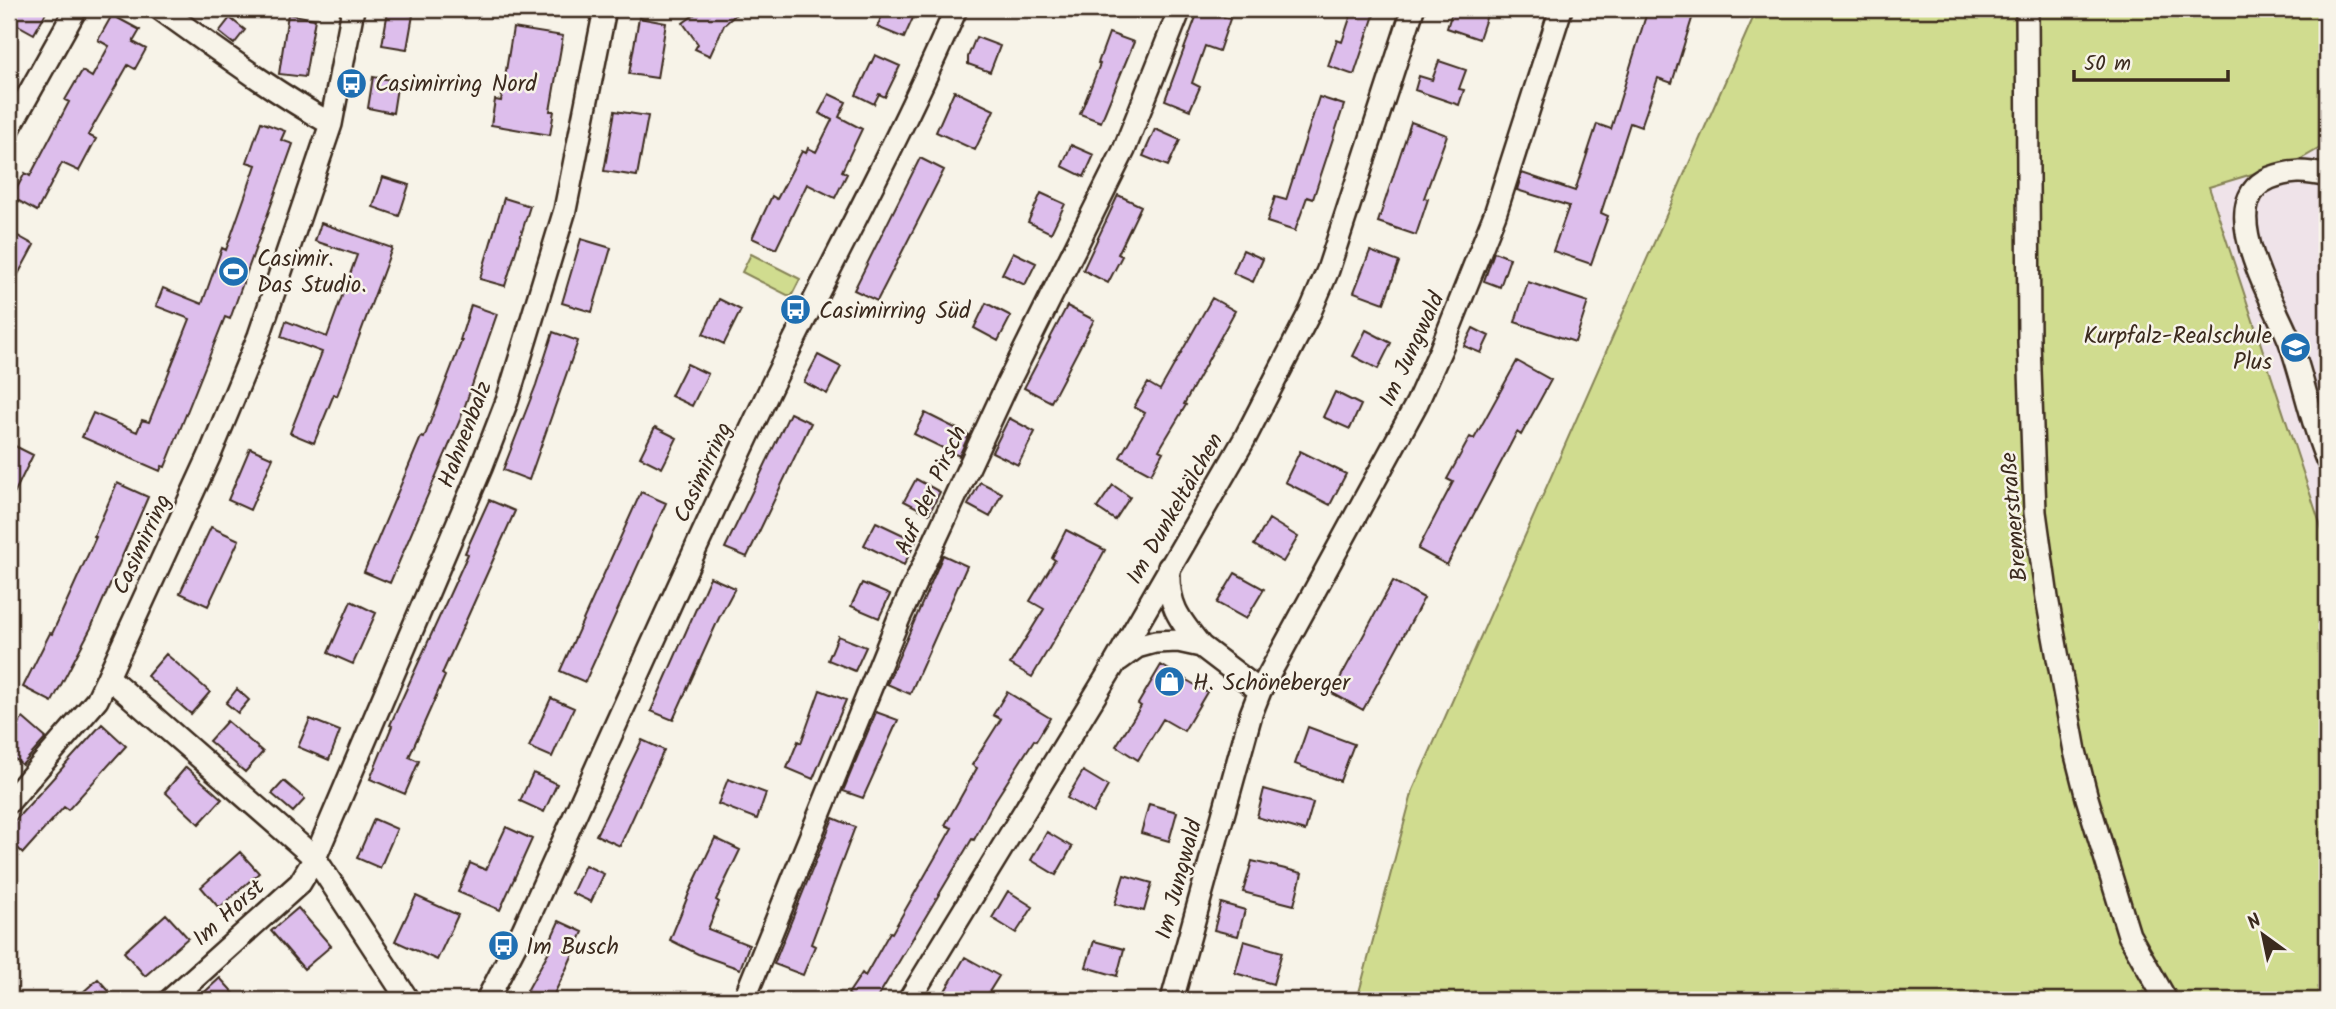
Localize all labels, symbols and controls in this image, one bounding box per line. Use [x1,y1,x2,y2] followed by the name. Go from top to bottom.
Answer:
[2074,38,2228,82] scale bar
[2084,48,2131,81] text: 50 m
[335,66,369,100] bus stop icon: Casimirring Nord
[375,67,537,103] place label: Casimirring Nord
[257,242,367,304] place label: Casimir. Das Studio.
[217,254,251,288] sports icon: Casimir. Das Studio.
[1370,286,1455,413] street label: Im Jungwald
[779,293,813,327] bus stop icon: Casimirring Süd
[819,294,971,330] place label: Casimirring Süd
[2083,319,2272,381] place label: Kurpfalz-Realschule Plus
[2278,331,2312,365] school or university icon: Kurpfalz-Realschule Plus
[429,376,503,493] street label: Hahnenbalz
[665,417,743,529] street label: Casimirring
[886,420,978,562] street label: Auf der Pirsch
[1118,426,1234,592] street label: Im Dunkeltälchen
[1991,451,2039,583] street label: Bremerstraße
[104,489,182,601] street label: Casimirring
[1153,665,1187,699] shop icon: H. Schöneberger
[1193,666,1351,702] place label: H. Schöneberger
[1147,815,1213,944] street label: Im Jungwald
[185,870,274,956] street label: Im Horst
[2228,900,2298,970] north arrow
[2242,907,2268,938] text: N
[486,929,520,963] bus stop icon: Im Busch
[526,930,619,966] place label: Im Busch

